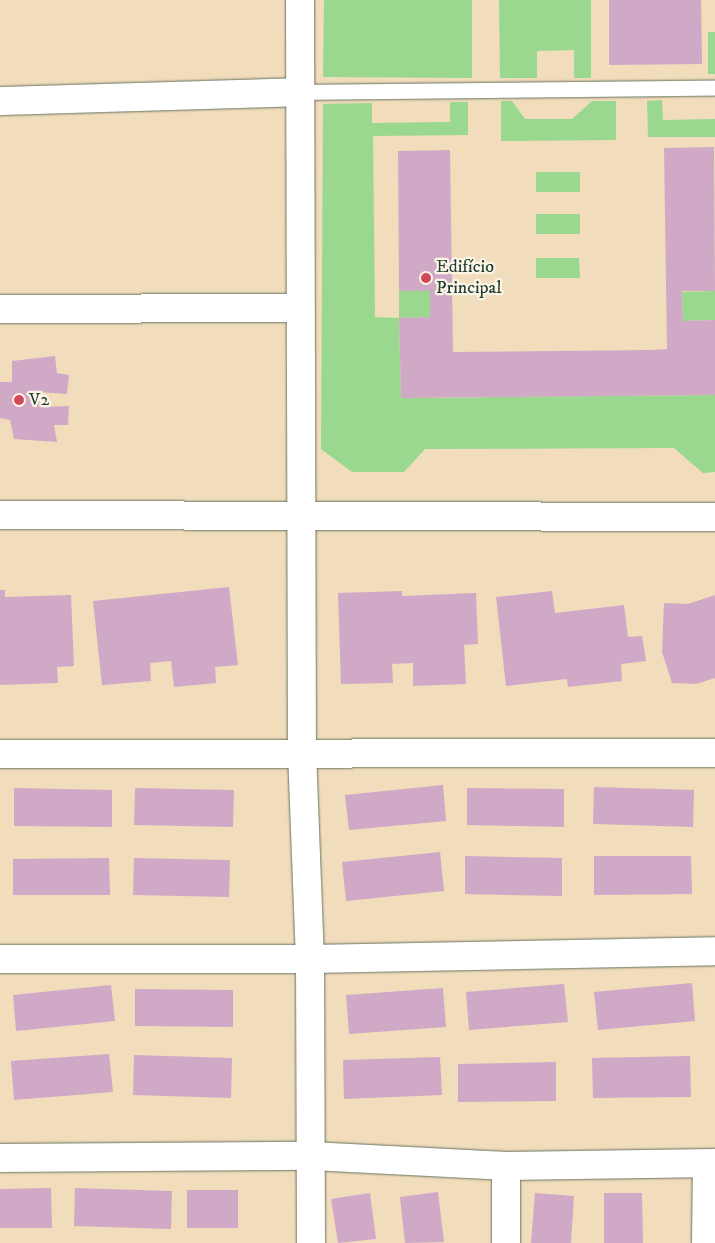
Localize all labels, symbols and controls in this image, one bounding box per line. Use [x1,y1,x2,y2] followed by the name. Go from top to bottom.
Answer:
[436,257,502,300] place label: Edifício Principal
[420,272,432,284] marker: Edifício Principal
[29,389,49,411] place label: V2
[13,394,25,406] marker: V2

